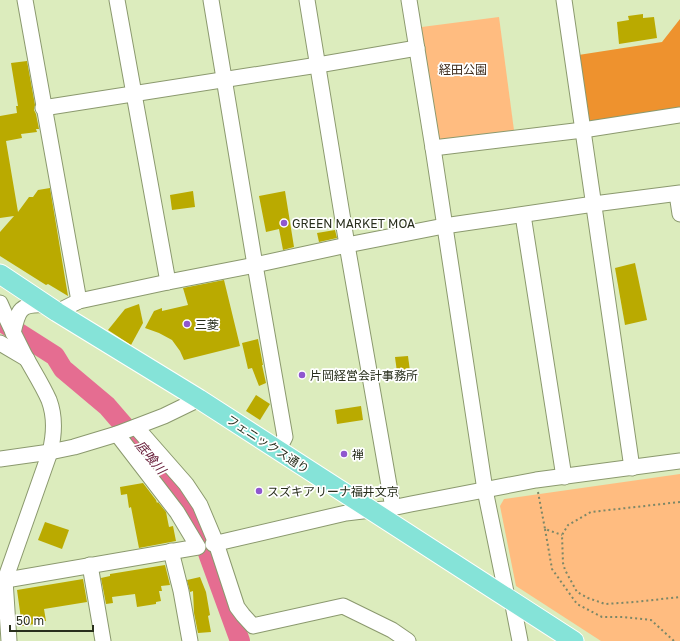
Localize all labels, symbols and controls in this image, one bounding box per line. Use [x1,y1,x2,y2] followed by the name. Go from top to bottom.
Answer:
[439,62,487,77] park label: 経田公園
[292,216,415,231] place label: GREEN MARKET MOA
[279,218,289,228] marker: GREEN MARKET MOA
[195,317,219,332] place label: 三菱
[182,319,192,329] marker: 三菱
[310,368,418,383] place label: 片岡経営会計事務所
[297,370,307,380] marker: 片岡経営会計事務所
[224,412,312,476] street label: フェニックス通り
[132,437,171,479] water label: 底喰川
[352,447,364,462] place label: 禅
[339,449,349,459] marker: 禅
[267,484,399,499] place label: スズキアリーナ福井文京
[254,486,264,496] marker: スズキアリーナ福井文京
[10,607,93,633] scale bar
[16,613,44,628] text: 50 m

